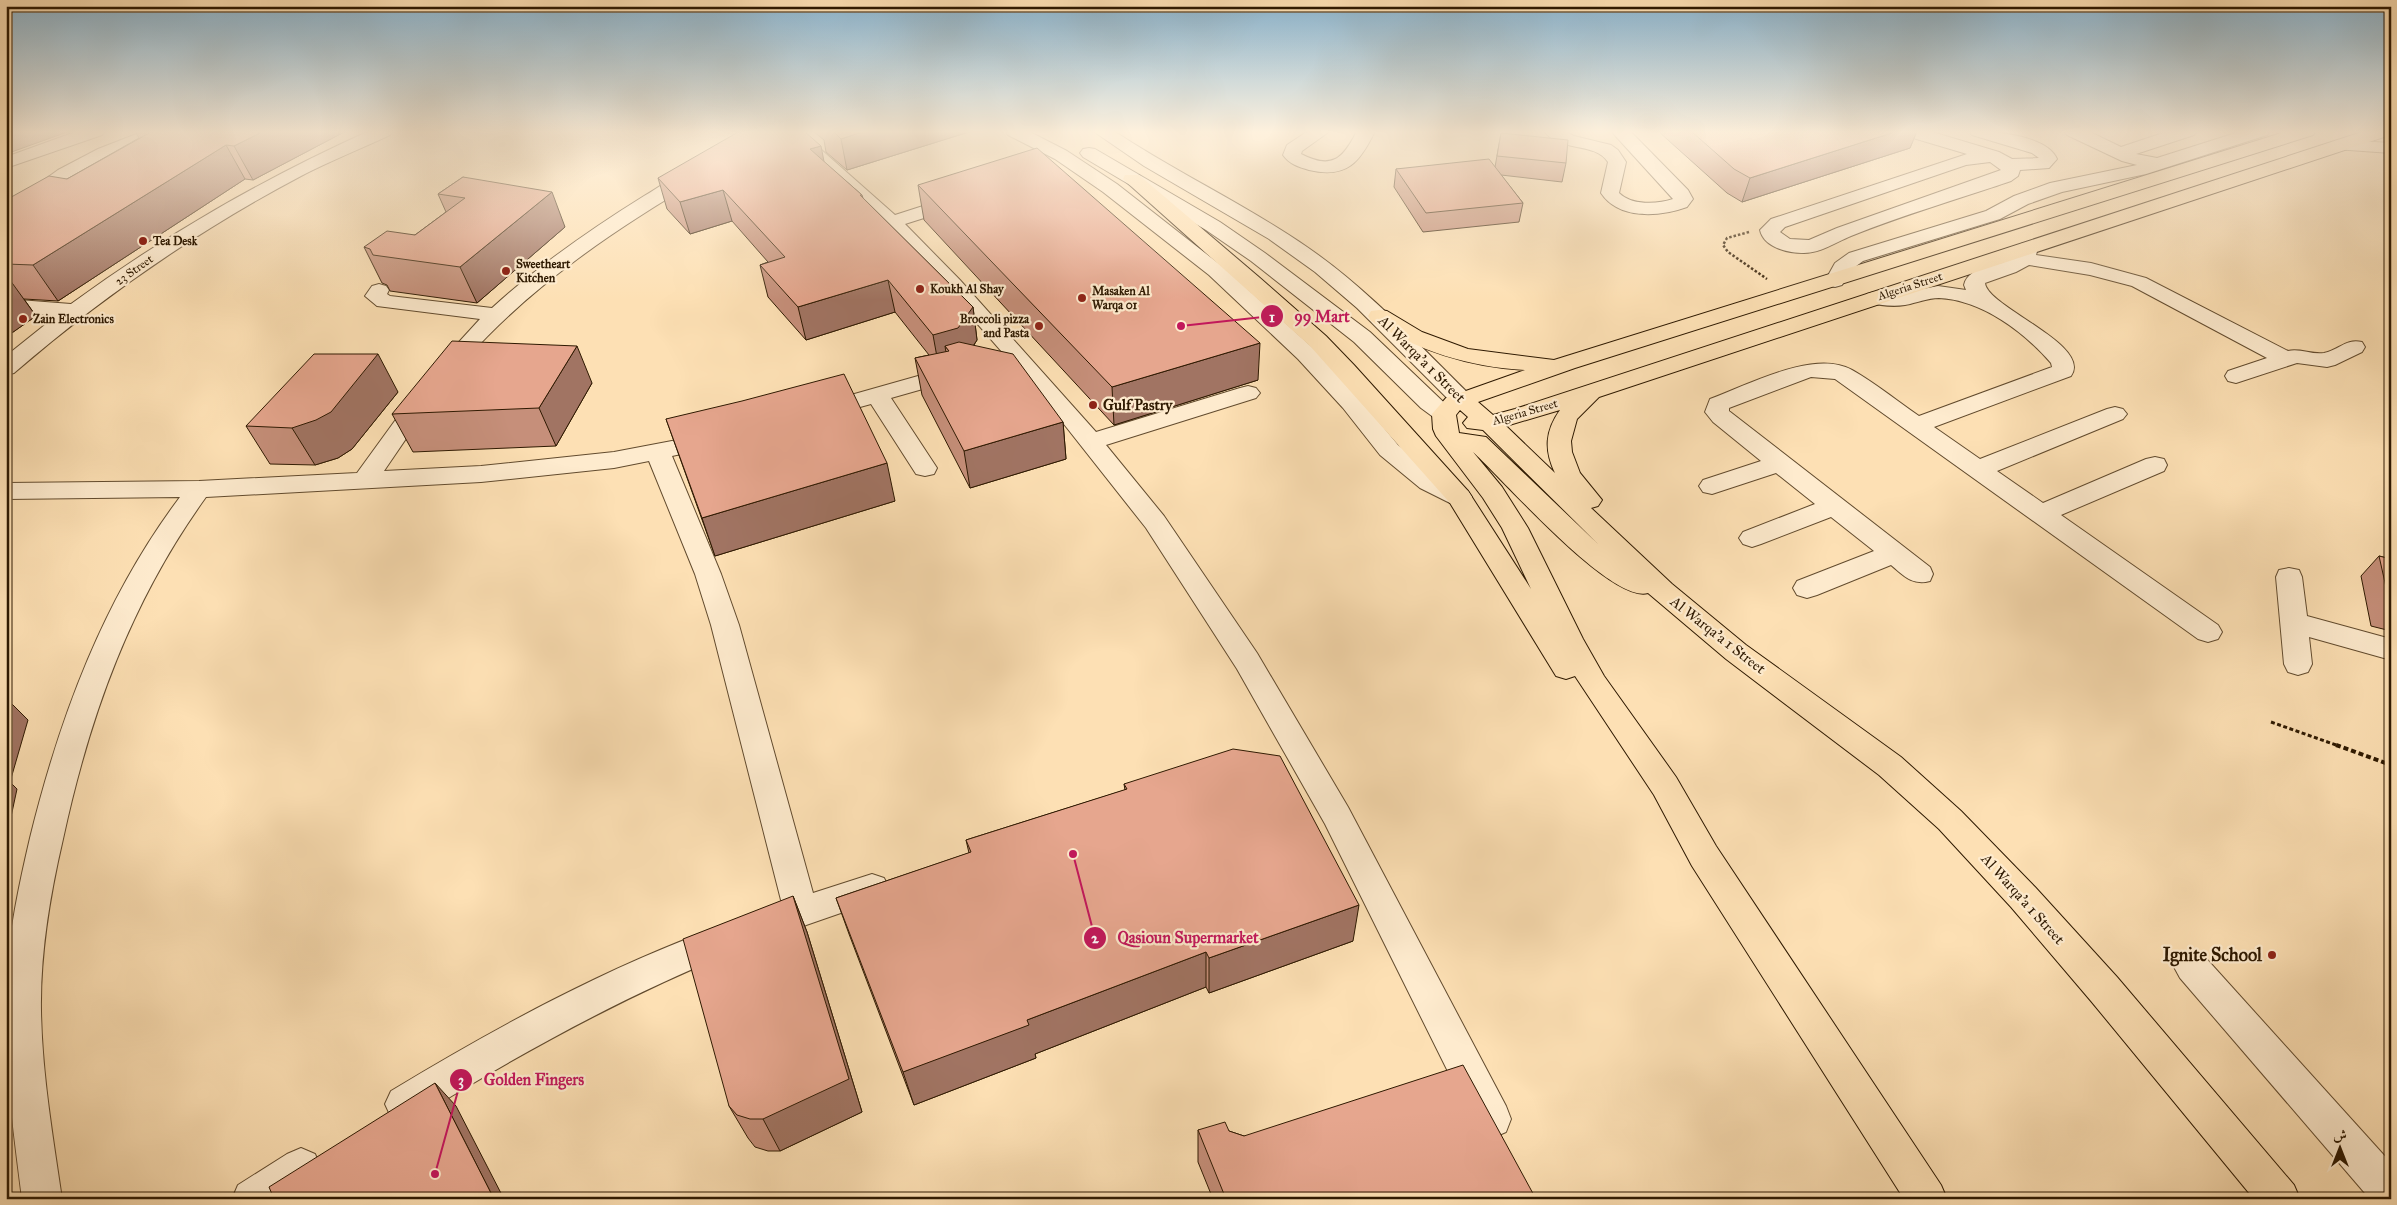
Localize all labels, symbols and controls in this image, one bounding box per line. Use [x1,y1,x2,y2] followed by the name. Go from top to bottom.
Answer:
[152,234,198,248] place label: Tea Desk
[137,235,149,247] marker: Tea Desk
[112,251,156,288] street label: 23 Street
[516,257,571,285] place label: Sweetheart Kitchen
[500,265,512,277] marker: Sweetheart Kitchen
[1875,269,1945,304] street label: Algeria Street
[930,282,1005,297] place label: Koukh Al Shay
[914,283,926,295] marker: Koukh Al Shay
[1092,284,1151,313] place label: Masaken Al Warqa 01
[1076,292,1088,304] marker: Masaken Al Warqa 01
[1260,301,1360,332] callout: 99 Mart
[1294,307,1350,327] text: 99 Mart
[1269,308,1275,326] text: 1
[1373,311,1470,408] street label: Al Warqa'a 1 Street
[33,312,114,326] place label: Zain Electronics
[960,312,1030,340] place label: Broccoli pizza and Pasta
[17,313,29,325] marker: Zain Electronics
[1033,320,1045,332] marker: Broccoli pizza and Pasta
[1103,396,1173,415] place label: Gulf Pastry
[1490,396,1560,429] street label: Algeria Street
[1087,399,1099,411] marker: Gulf Pastry
[1665,592,1770,679] street label: Al Warqa'a 1 Street
[1976,849,2069,949] street label: Al Warqa'a 1 Street
[1083,922,1269,953] callout: Qasioun Supermarket
[1117,928,1259,948] text: Qasioun Supermarket
[1091,929,1099,947] text: 2
[2163,944,2263,967] place label: Ignite School
[2266,949,2278,961] marker: Ignite School
[448,1064,594,1095] callout: Golden Fingers
[484,1070,584,1090] text: Golden Fingers
[458,1071,464,1090] text: 3
[2314,1122,2364,1172] north arrow
[2333,1127,2347,1144] text: ش

